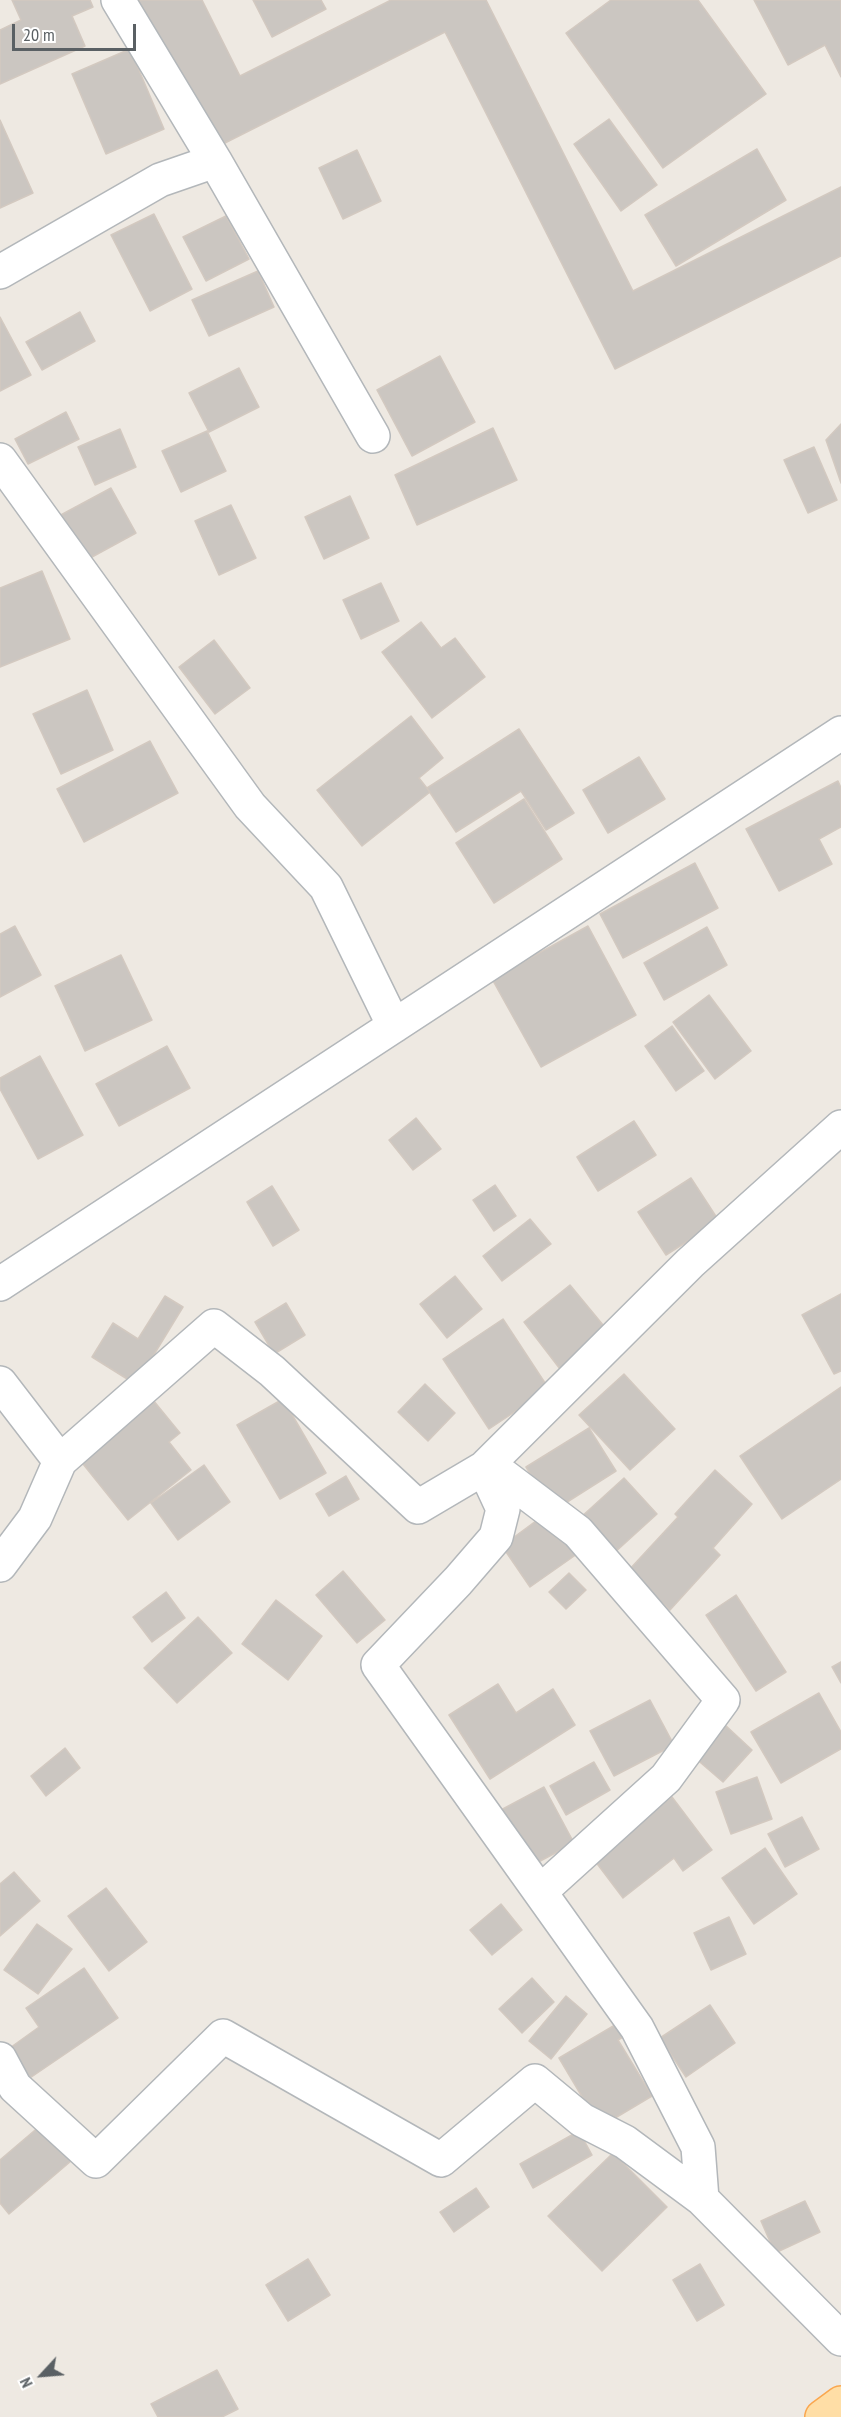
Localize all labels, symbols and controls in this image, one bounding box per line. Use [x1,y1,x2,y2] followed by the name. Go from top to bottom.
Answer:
[15,12,140,50] scale bar
[23,23,55,46] text: 20 m
[12,2345,72,2405] north arrow
[15,2375,37,2391] text: N

